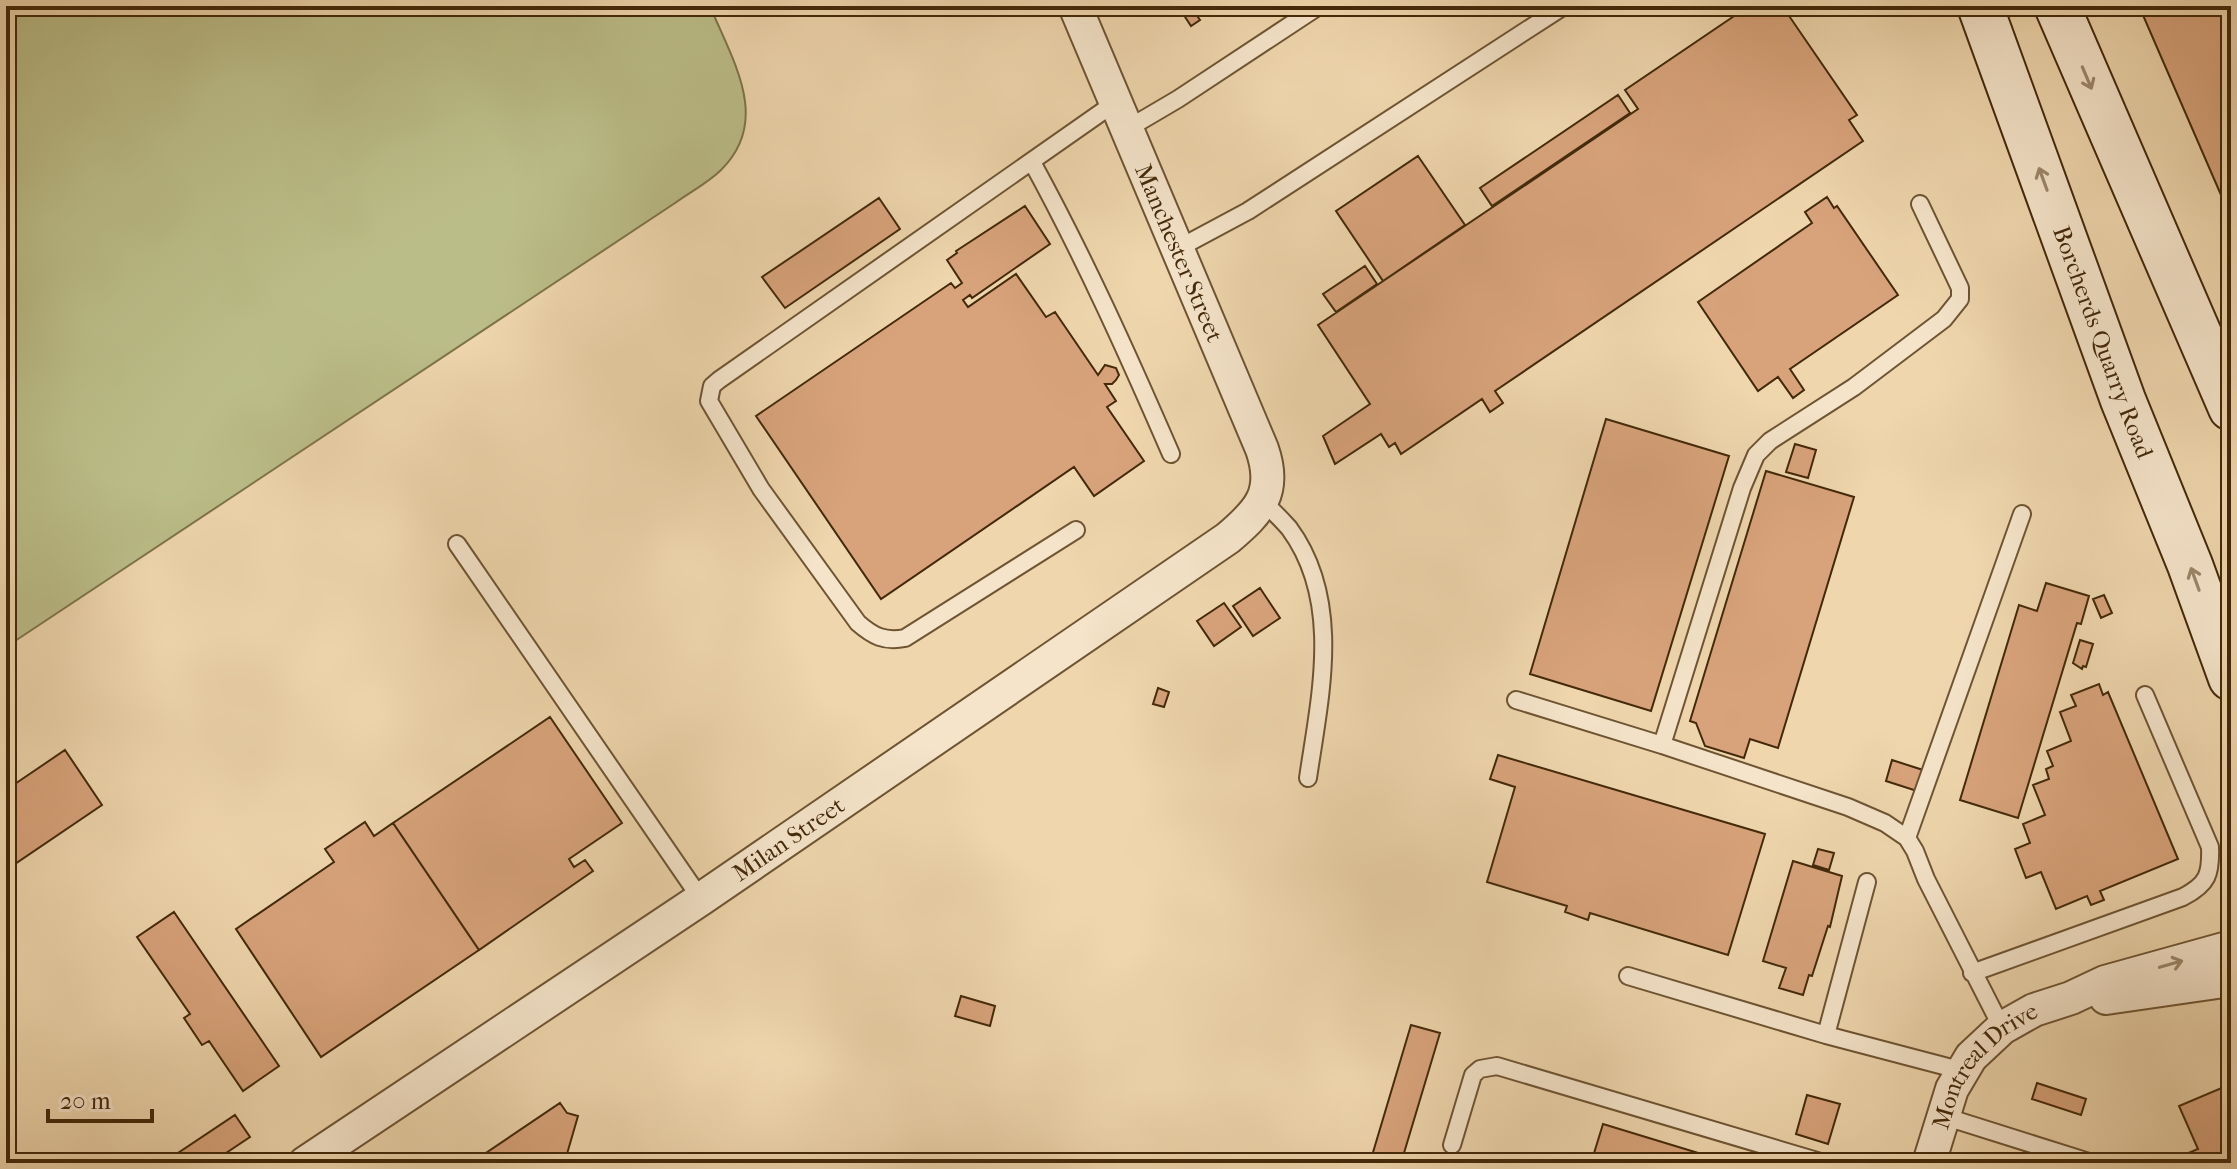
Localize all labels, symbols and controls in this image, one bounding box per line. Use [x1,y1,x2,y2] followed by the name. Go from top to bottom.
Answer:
[2081,65,2096,90] one-way arrow
[1129,160,1229,347] street label: Manchester Street
[2035,167,2049,191] one-way arrow
[2047,222,2160,463] street label: Borcherds Quarry Road
[2186,567,2201,592] one-way arrow
[727,791,850,887] street label: Milan Street
[2157,955,2183,970] one-way arrow
[1926,997,2043,1133] street label: Montreal Drive
[48,1073,152,1123] scale bar
[60,1087,111,1115] text: 20 m

